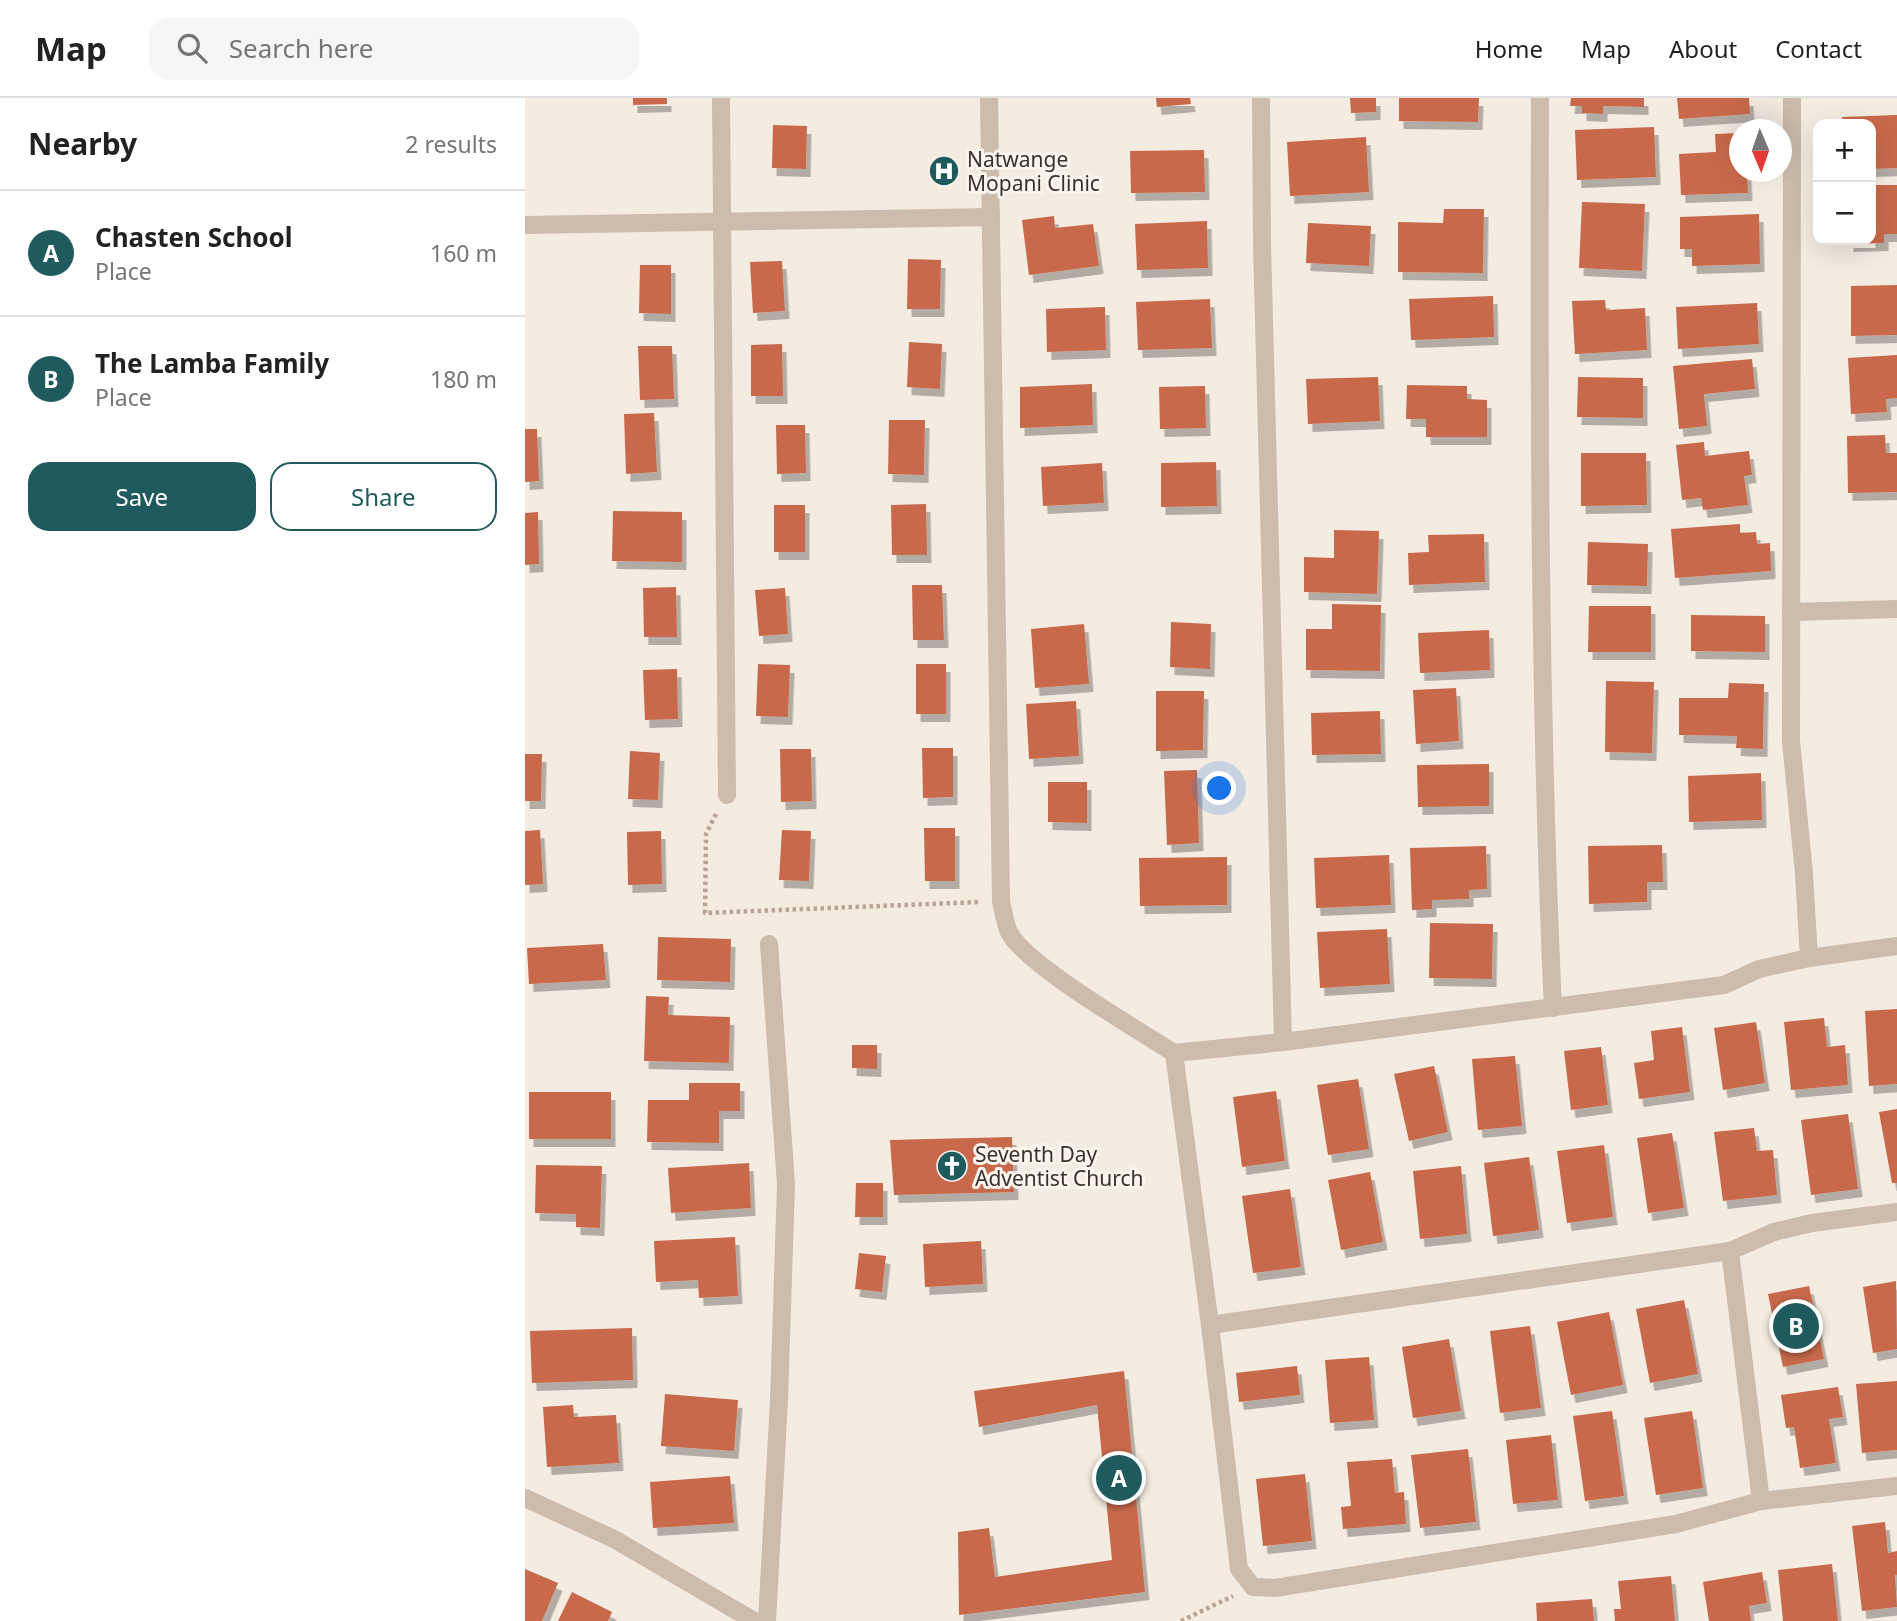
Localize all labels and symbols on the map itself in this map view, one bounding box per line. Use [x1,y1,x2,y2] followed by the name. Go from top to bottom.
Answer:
[1729,119,1792,182] north arrow
[967,145,1100,197] place label: Natwange Mopani Clinic
[927,154,961,188] hospital icon: Natwange Mopani Clinic
[1202,771,1236,805] your location
[975,1140,1143,1192] place label: Seventh Day Adventist Church
[935,1149,969,1183] church icon: Seventh Day Adventist Church
[1773,1300,1819,1352] pin: B
[1096,1452,1142,1504] pin: A

